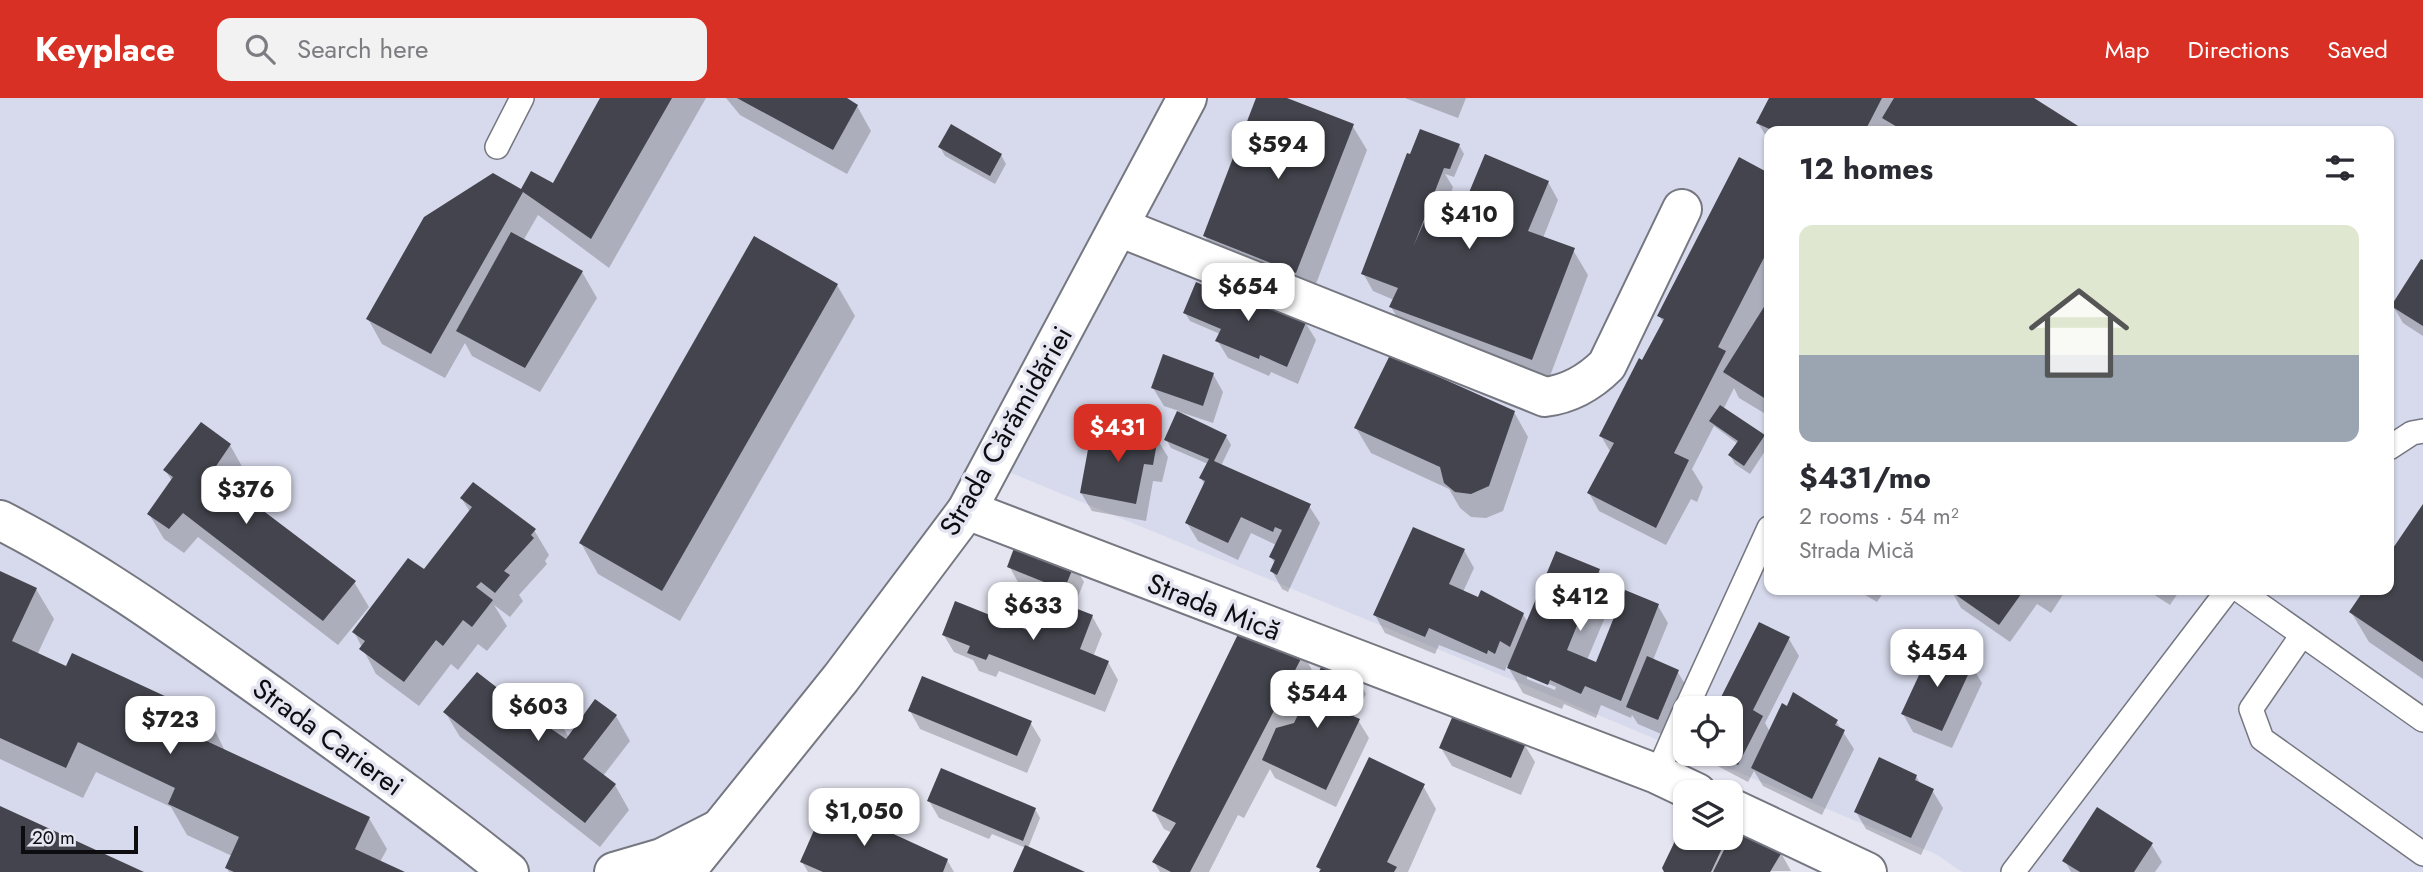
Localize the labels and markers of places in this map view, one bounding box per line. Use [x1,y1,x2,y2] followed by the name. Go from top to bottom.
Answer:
[1237,122,1319,181] pin: $594
[1428,192,1510,251] pin: $410
[1207,264,1289,323] pin: $654
[1077,404,1159,464] pin: $431
[205,466,287,526] pin: $376
[1539,574,1621,633] pin: $412
[992,582,1074,642] pin: $633
[1896,630,1978,689] pin: $454
[1276,670,1358,730] pin: $544
[497,684,579,743] pin: $603
[129,696,211,756] pin: $723
[807,788,921,848] pin: $1,050

